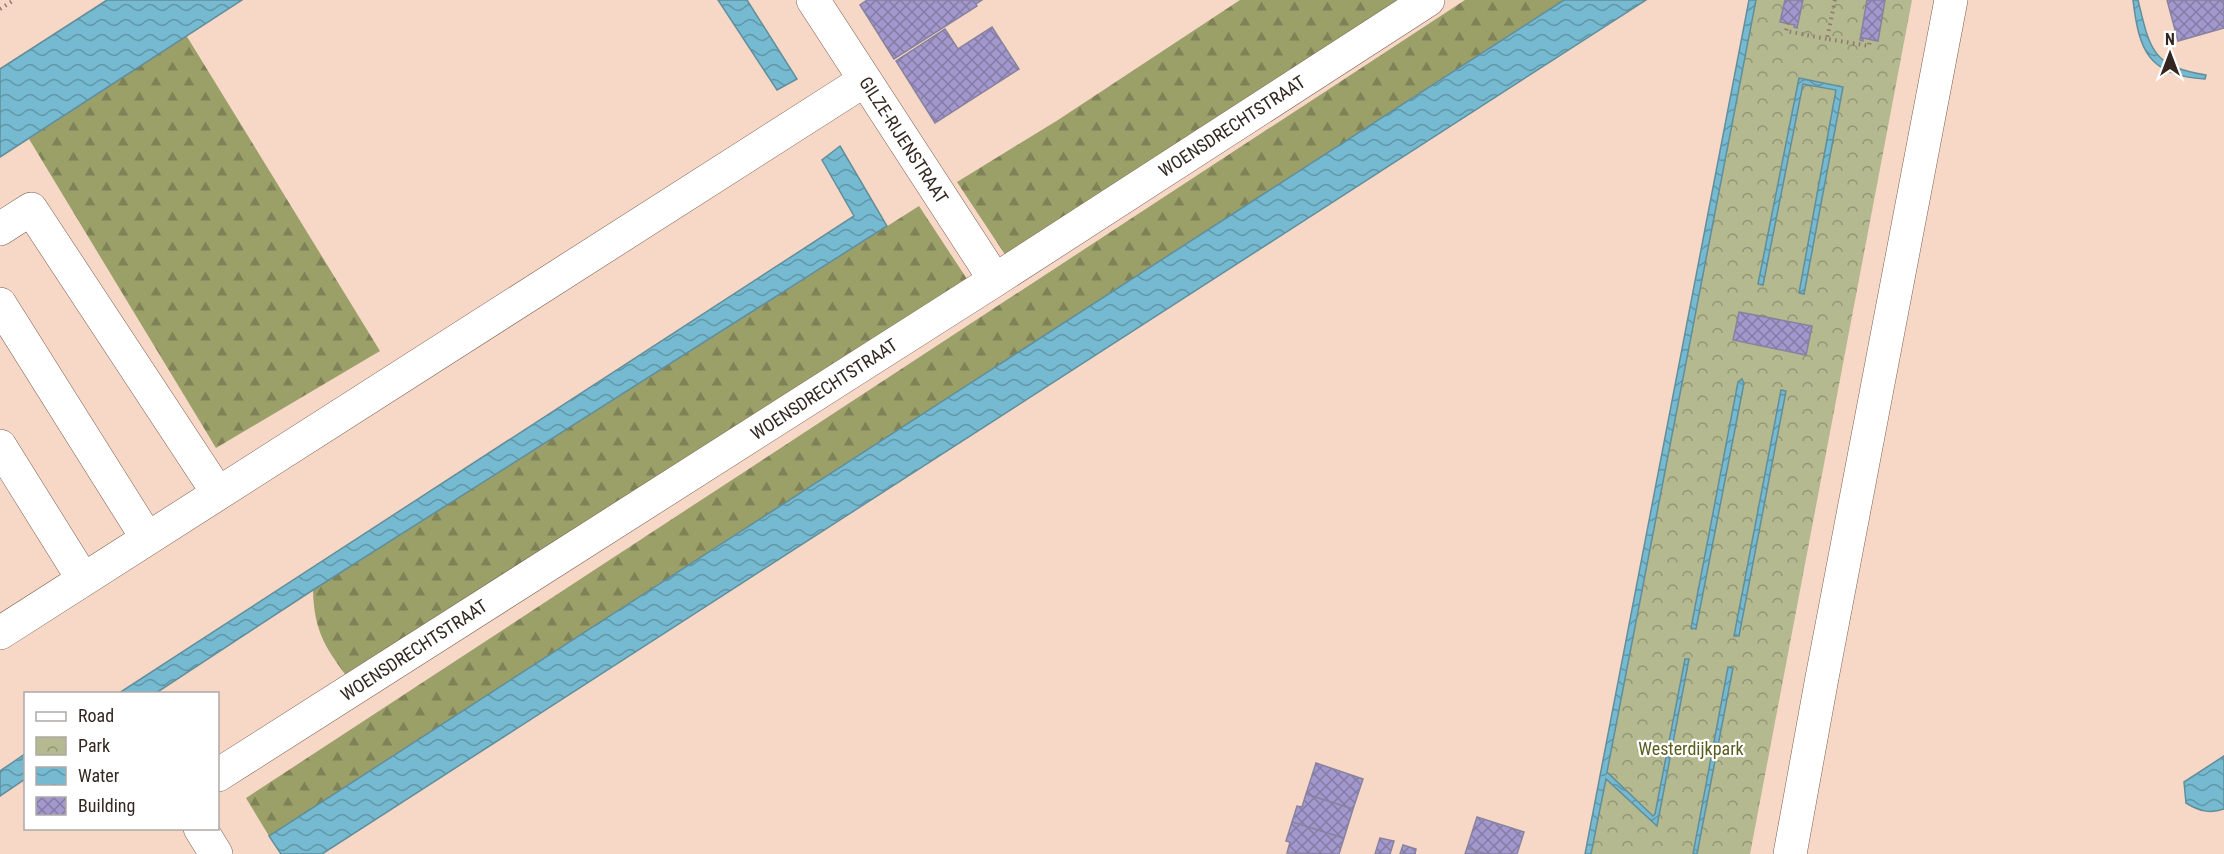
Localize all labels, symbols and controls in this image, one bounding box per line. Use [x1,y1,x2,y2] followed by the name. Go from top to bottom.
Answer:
[2140,24,2200,84] north arrow
[2165,30,2175,49] text: N
[1155,71,1309,181] street label: WOENSDRECHTSTRAAT
[855,73,953,207] street label: GILZE-RIJENSTRAAT
[747,334,901,444] street label: WOENSDRECHTSTRAAT
[337,595,491,705] street label: WOENSDRECHTSTRAAT
[24,692,219,830] legend
[78,705,114,726] text: Road
[78,735,110,756] text: Park
[1638,738,1744,759] park label: Westerdijkpark
[78,765,120,786] text: Water
[78,795,135,816] text: Building

